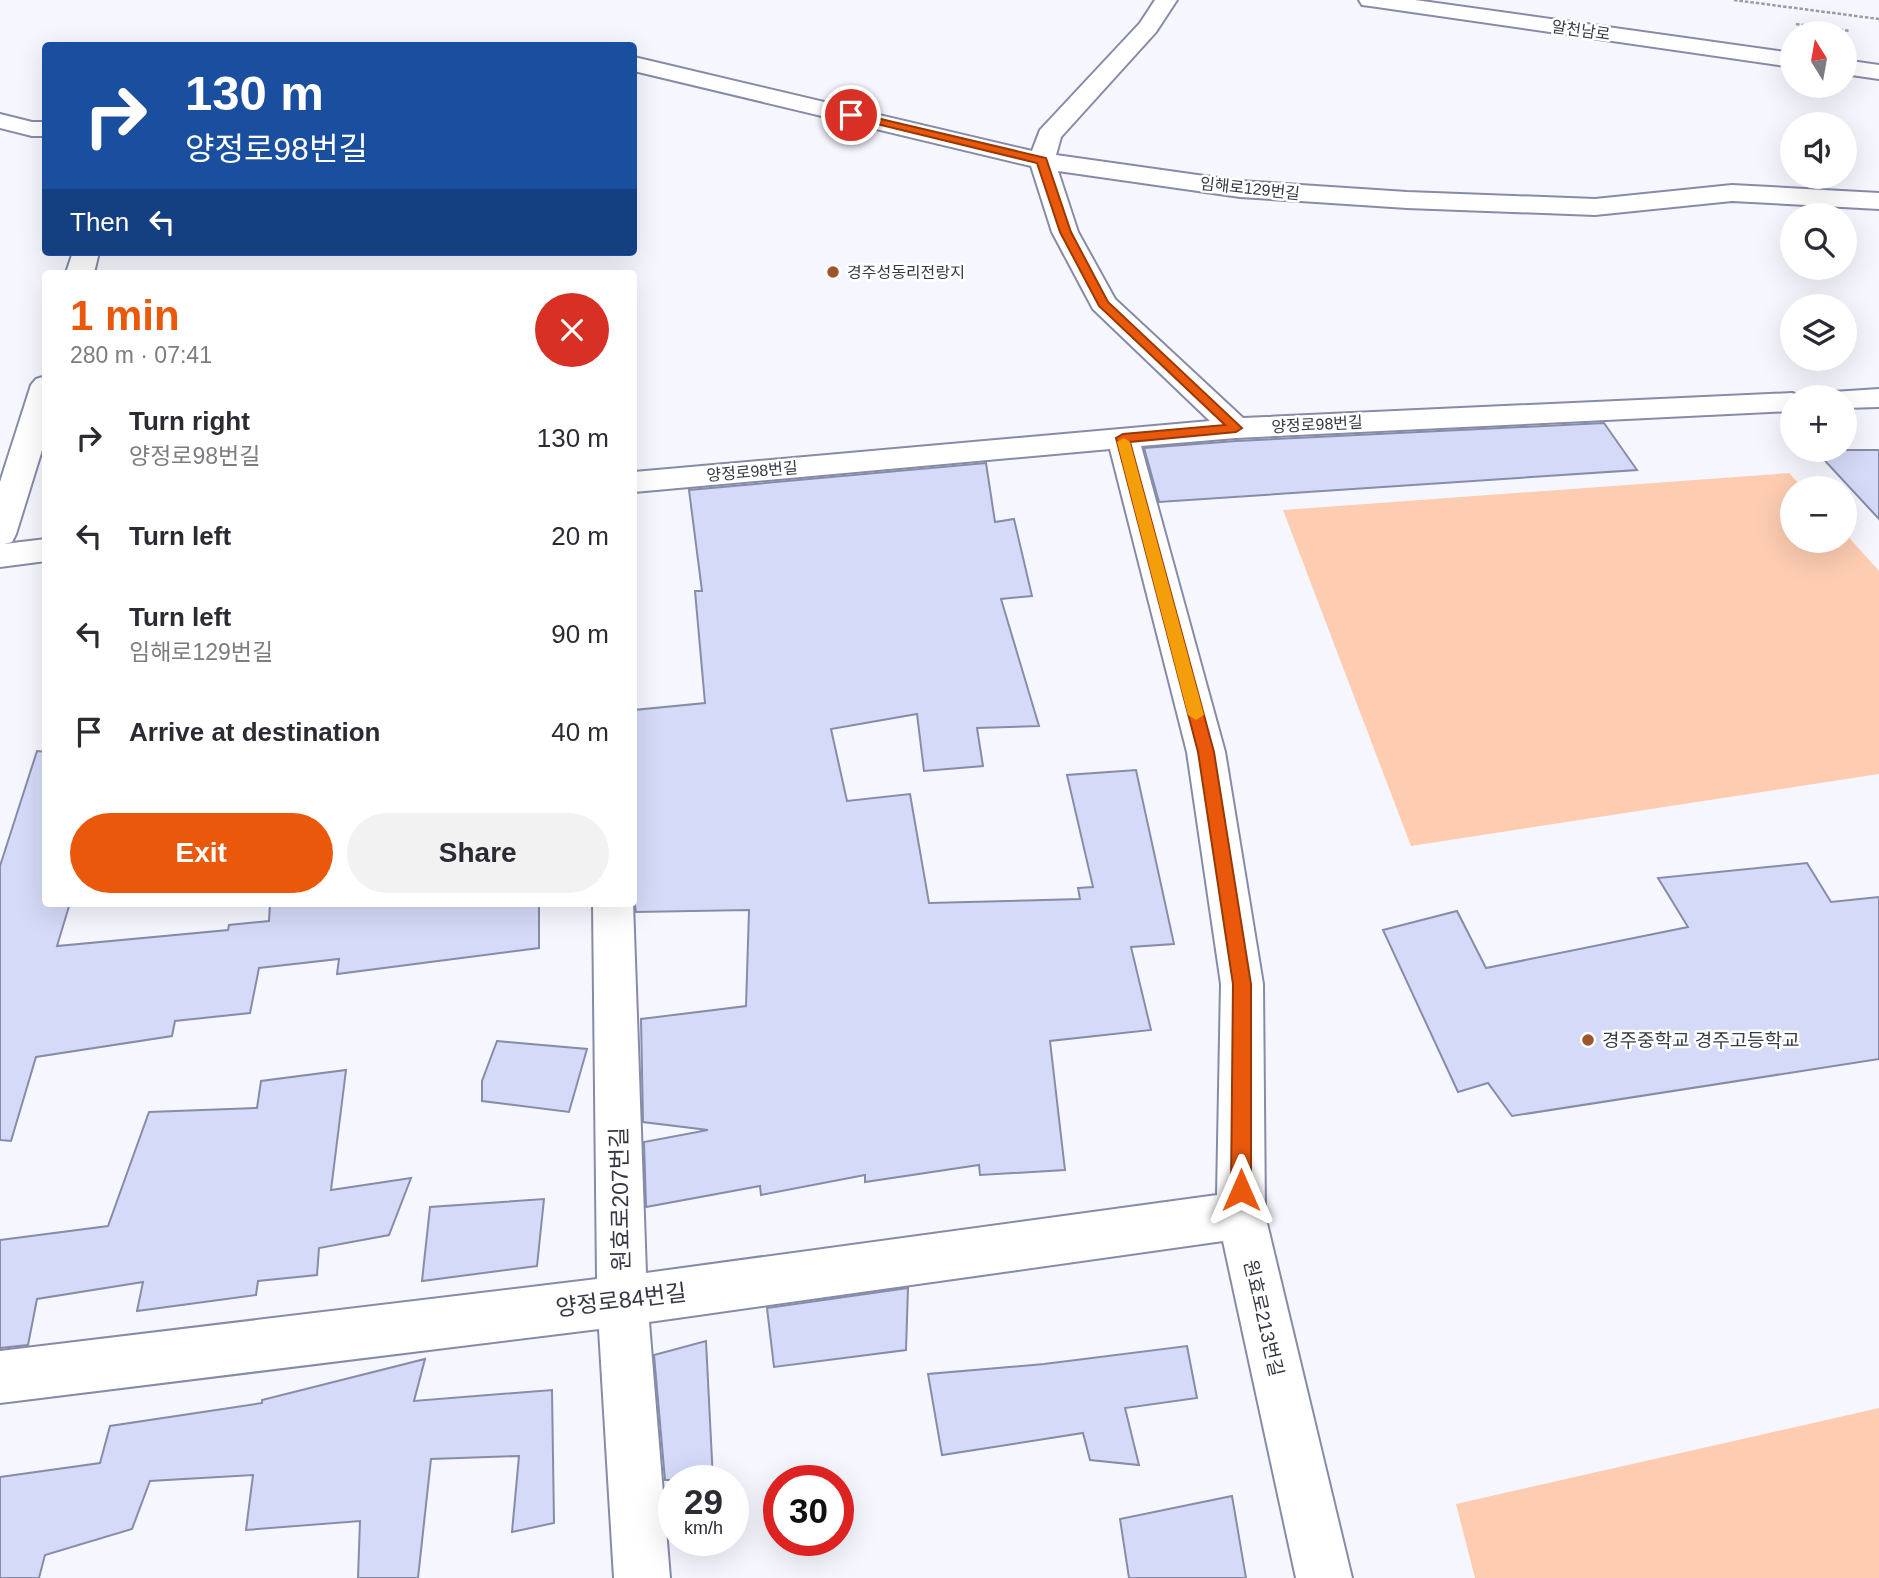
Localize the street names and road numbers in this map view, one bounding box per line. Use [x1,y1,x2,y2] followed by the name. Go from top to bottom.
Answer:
[1551,18,1612,43] street label: 알천남로
[1199,175,1301,202] street label: 임해로129번길
[1271,414,1363,435] street label: 양정로98번길
[706,459,798,484] street label: 양정로98번길
[606,1127,634,1271] street label: 원효로207번길
[1240,1258,1287,1379] street label: 원효로213번길
[554,1279,688,1321] street label: 양정로84번길

